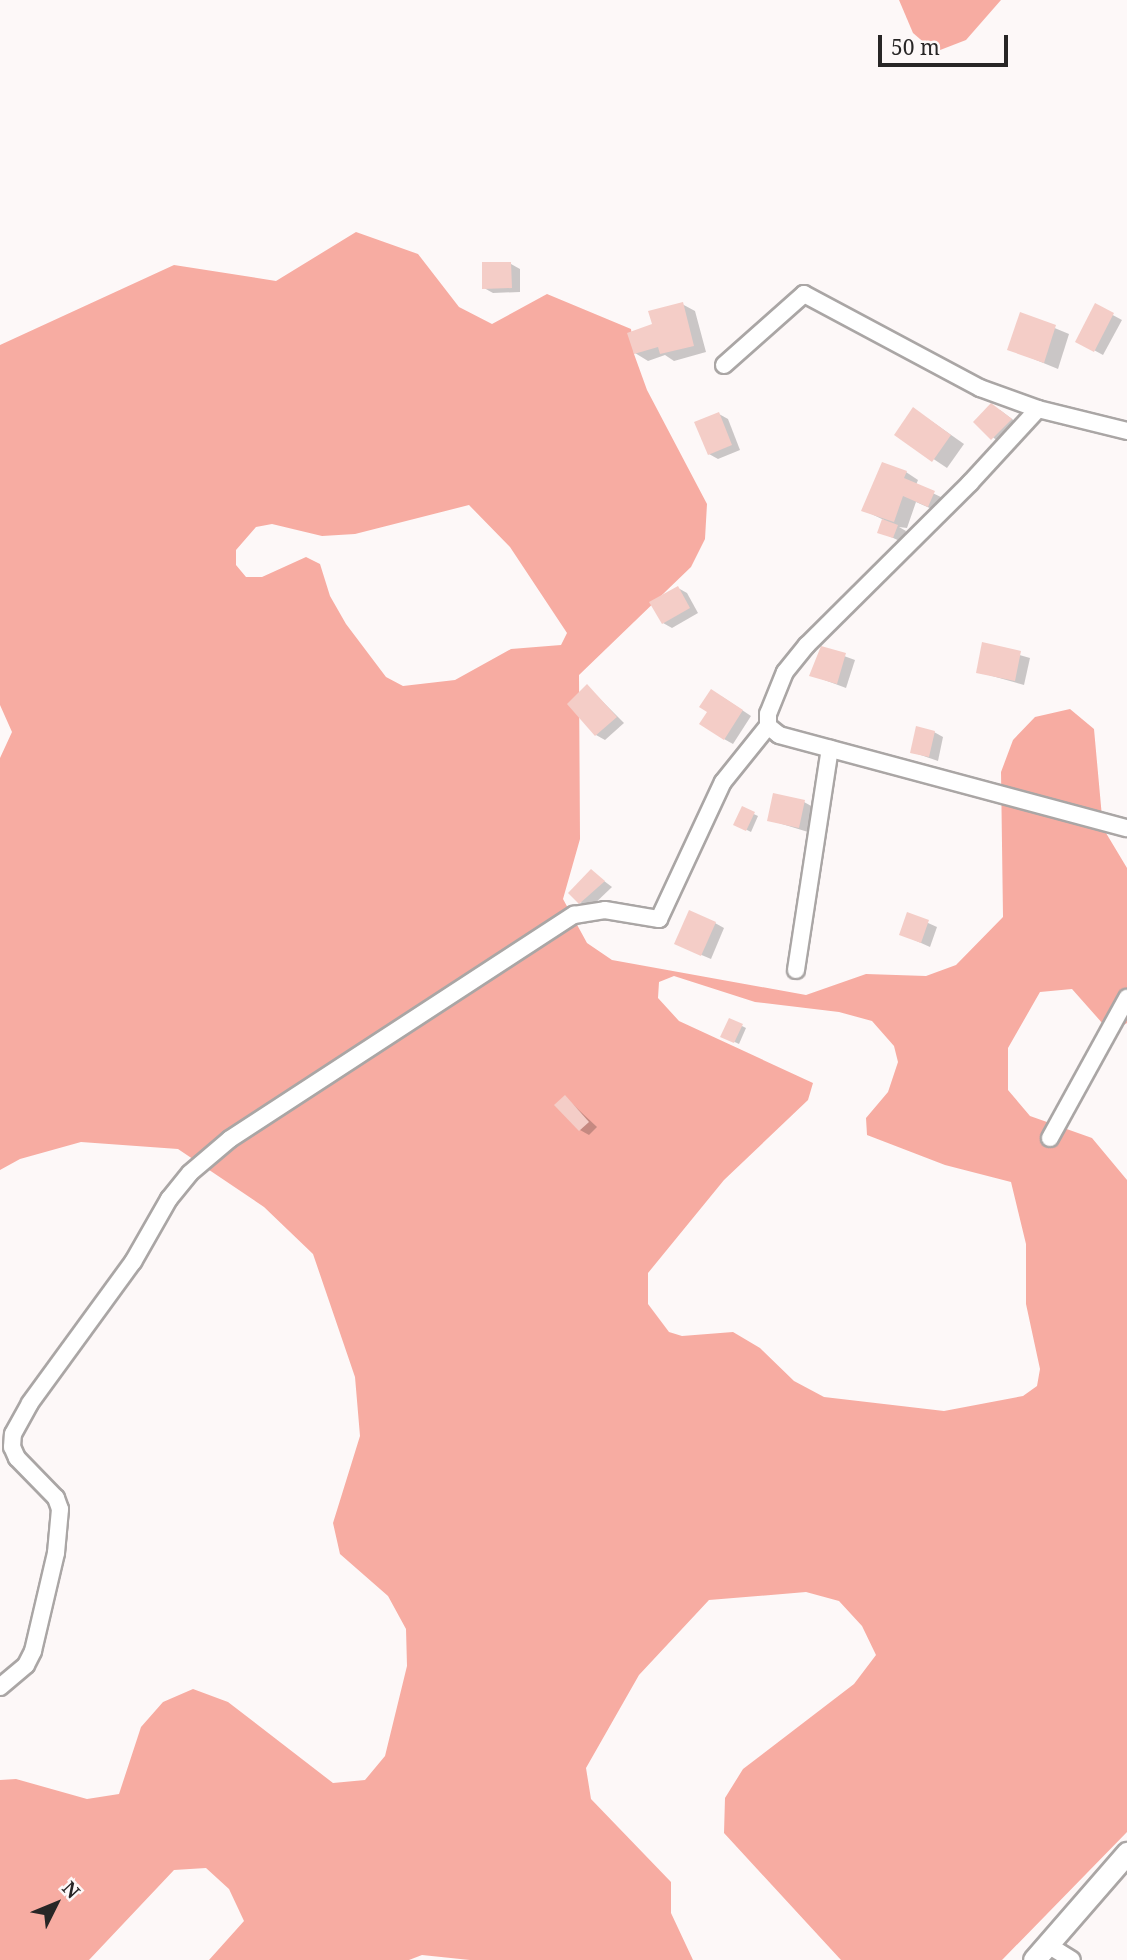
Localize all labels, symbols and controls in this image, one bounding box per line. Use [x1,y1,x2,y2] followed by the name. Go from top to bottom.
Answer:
[882,21,1012,65] scale bar
[891,33,940,61] text: 50 m
[21,1869,91,1939] north arrow
[57,1875,86,1904] text: N

